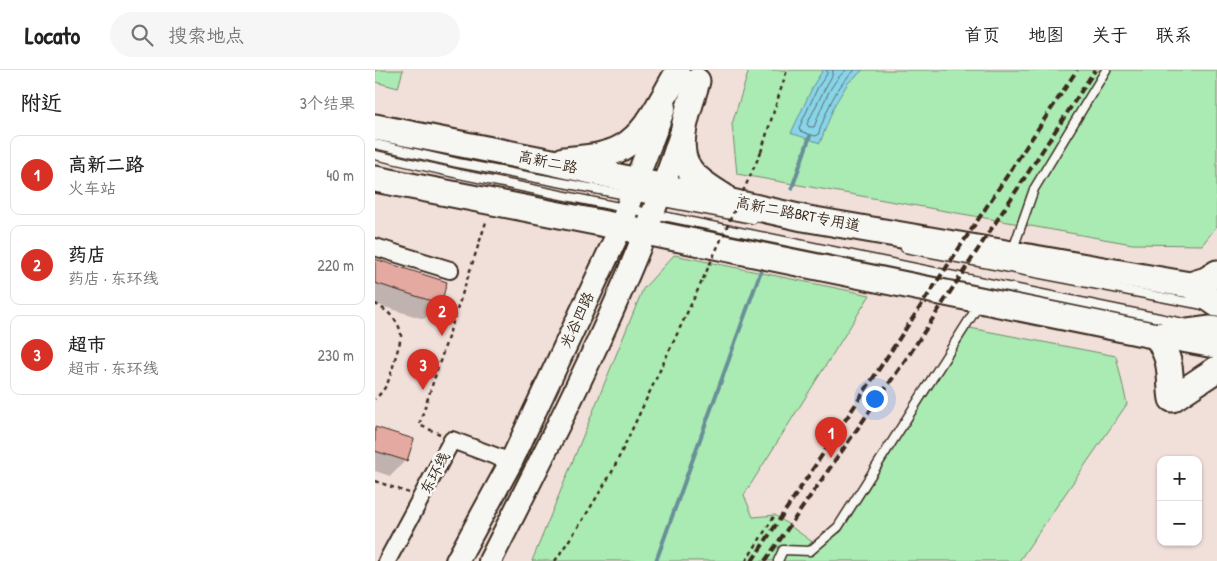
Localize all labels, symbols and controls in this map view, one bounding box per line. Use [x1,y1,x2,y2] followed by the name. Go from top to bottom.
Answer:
[110,12,460,57] search box
[25,19,80,51] text: Locato
[128,21,156,49] icon: search
[168,22,244,48] text: 搜索地点
[964,22,1000,47] text: 首页
[1028,22,1064,47] text: 地图
[1092,22,1128,47] text: 关于
[1156,22,1192,47] text: 联系
[20,88,62,117] text: 附近
[300,92,355,114] text: 3个结果
[517,145,580,178] street label: 高新二路
[68,151,144,177] text: 高新二路
[34,164,40,186] text: 1
[326,164,354,186] text: 40 m
[68,177,116,199] text: 火车站
[734,191,862,236] street label: 高新二路BRT专用道
[68,241,106,267] text: 药店
[33,254,41,276] text: 2
[317,254,354,276] text: 220 m
[68,267,159,289] text: 药店 · 东环线
[554,288,599,351] street label: 光谷四路
[426,295,458,336] pin: 2
[68,331,106,357] text: 超市
[33,344,41,366] text: 3
[318,344,354,366] text: 230 m
[407,349,439,390] pin: 3
[68,357,159,379] text: 超市 · 东环线
[862,386,888,412] your location
[815,417,847,458] pin: 1
[415,448,454,498] street label: 东环线
[1157,456,1202,546] map controls
[1157,456,1202,501] button: +
[1157,501,1202,546] button: −

